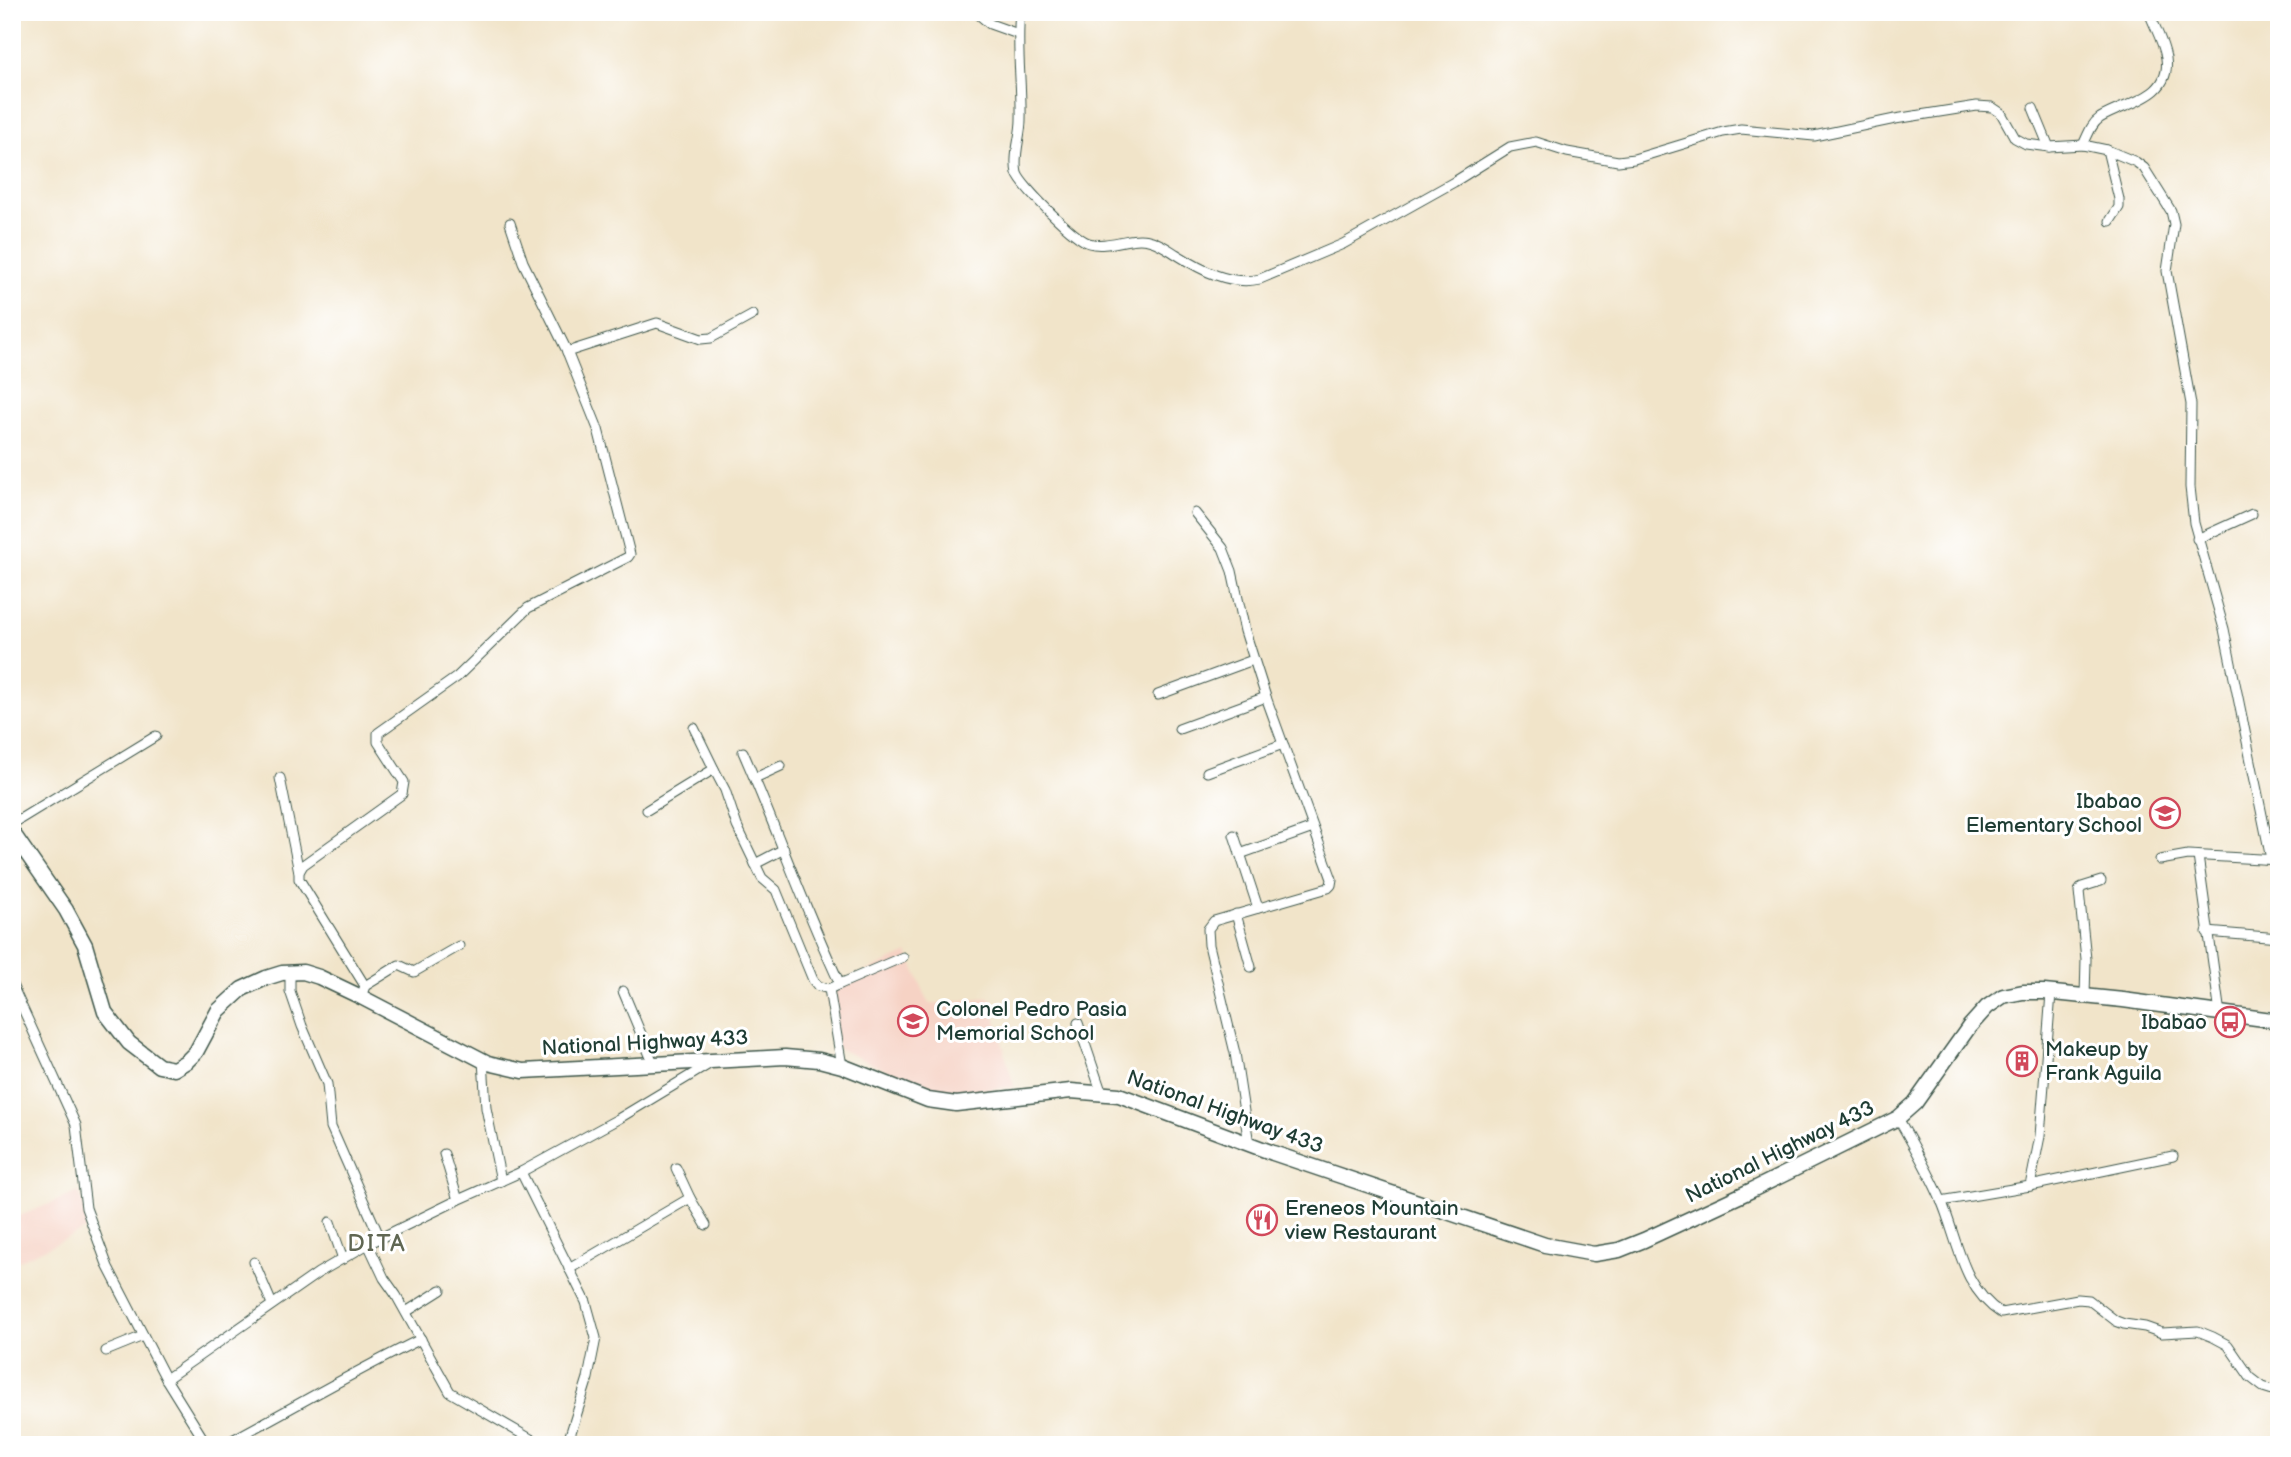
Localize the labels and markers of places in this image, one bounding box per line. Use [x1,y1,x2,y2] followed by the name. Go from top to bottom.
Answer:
[1966,789,2142,838] place label: Ibabao Elementary School
[2148,796,2182,830] school or university icon: Ibabao Elementary School
[936,997,1127,1046] place label: Colonel Pedro Pasia Memorial School
[896,1004,930,1038] school or university icon: Colonel Pedro Pasia Memorial School
[2213,1005,2247,1039] bus stop icon: Ibabao
[2141,1010,2207,1035] place label: Ibabao
[2045,1037,2162,1086] place label: Makeup by Frank Aguila
[2005,1044,2039,1078] building icon: Makeup by Frank Aguila
[1284,1196,1459,1245] place label: Ereneos Mountain view Restaurant
[1245,1203,1279,1237] restaurant icon: Ereneos Mountain view Restaurant

